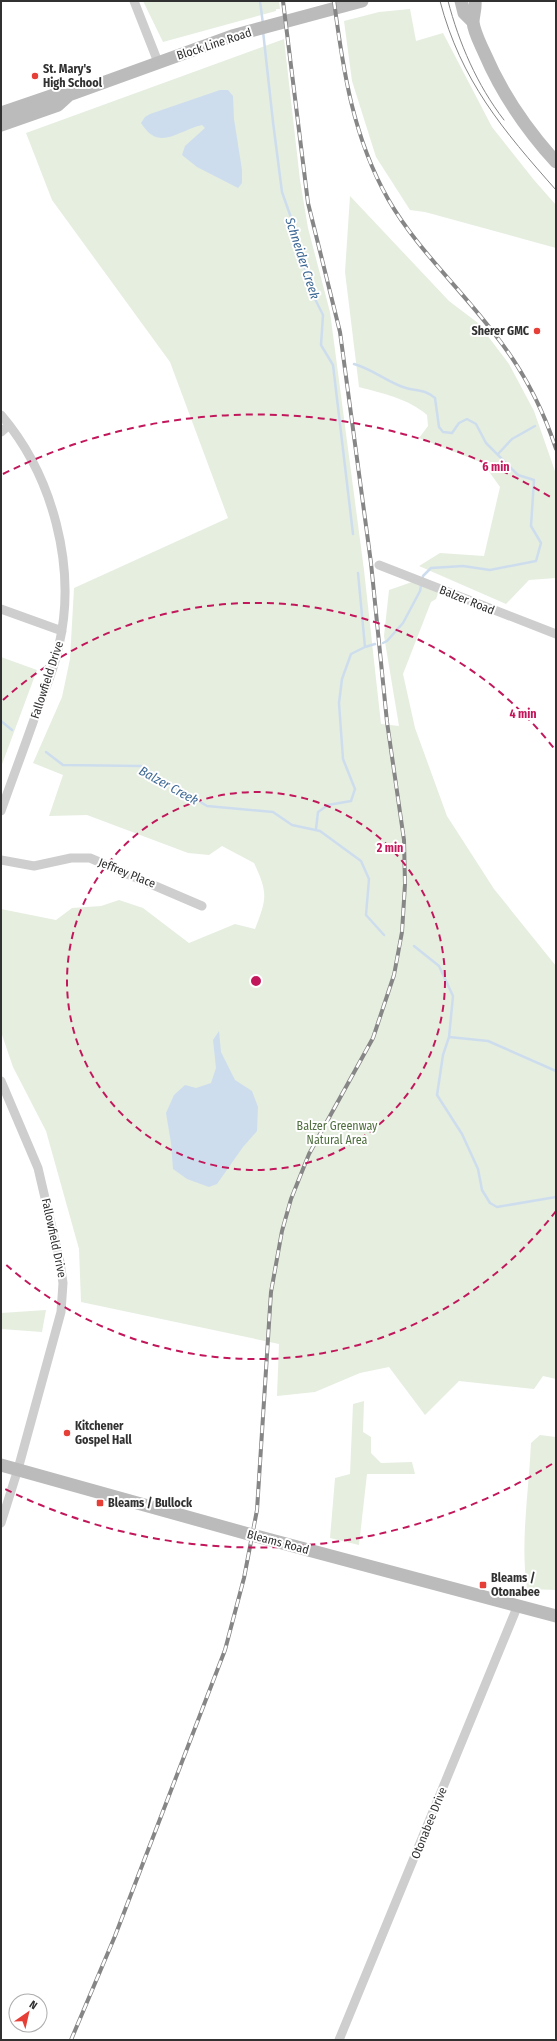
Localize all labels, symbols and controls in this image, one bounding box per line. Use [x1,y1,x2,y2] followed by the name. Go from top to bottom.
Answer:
[175,25,253,63] street label: Block Line Road
[43,62,103,90] place label: St. Mary's High School
[30,71,40,81] marker: St. Mary's High School
[282,215,323,301] water label: Schneider Creek
[471,324,530,338] place label: Sherer GMC
[532,326,542,336] marker: Sherer GMC
[482,460,510,474] text: 6 min
[437,583,497,617] street label: Balzer Road
[28,639,66,721] street label: Fallowfield Drive
[509,707,537,721] text: 4 min
[137,763,201,808] water label: Balzer Creek
[376,841,403,855] text: 2 min
[96,855,158,891] street label: Jeffrey Place
[249,974,263,988] centre of rings
[297,1119,378,1147] park label: Balzer Greenway Natural Area
[39,1197,69,1279] street label: Fallowfield Drive
[75,1419,132,1447] place label: Kitchener Gospel Hall
[62,1428,72,1438] marker: Kitchener Gospel Hall
[108,1496,193,1510] place label: Bleams / Bullock
[95,1498,105,1508] marker: Bleams / Bullock
[246,1527,310,1557] street label: Bleams Road
[491,1571,540,1599] place label: Bleams / Otonabee
[478,1580,488,1590] marker: Bleams / Otonabee
[408,1785,450,1861] street label: Otonabee Drive
[8,1993,48,2033] north arrow
[27,1998,40,2012] text: N

